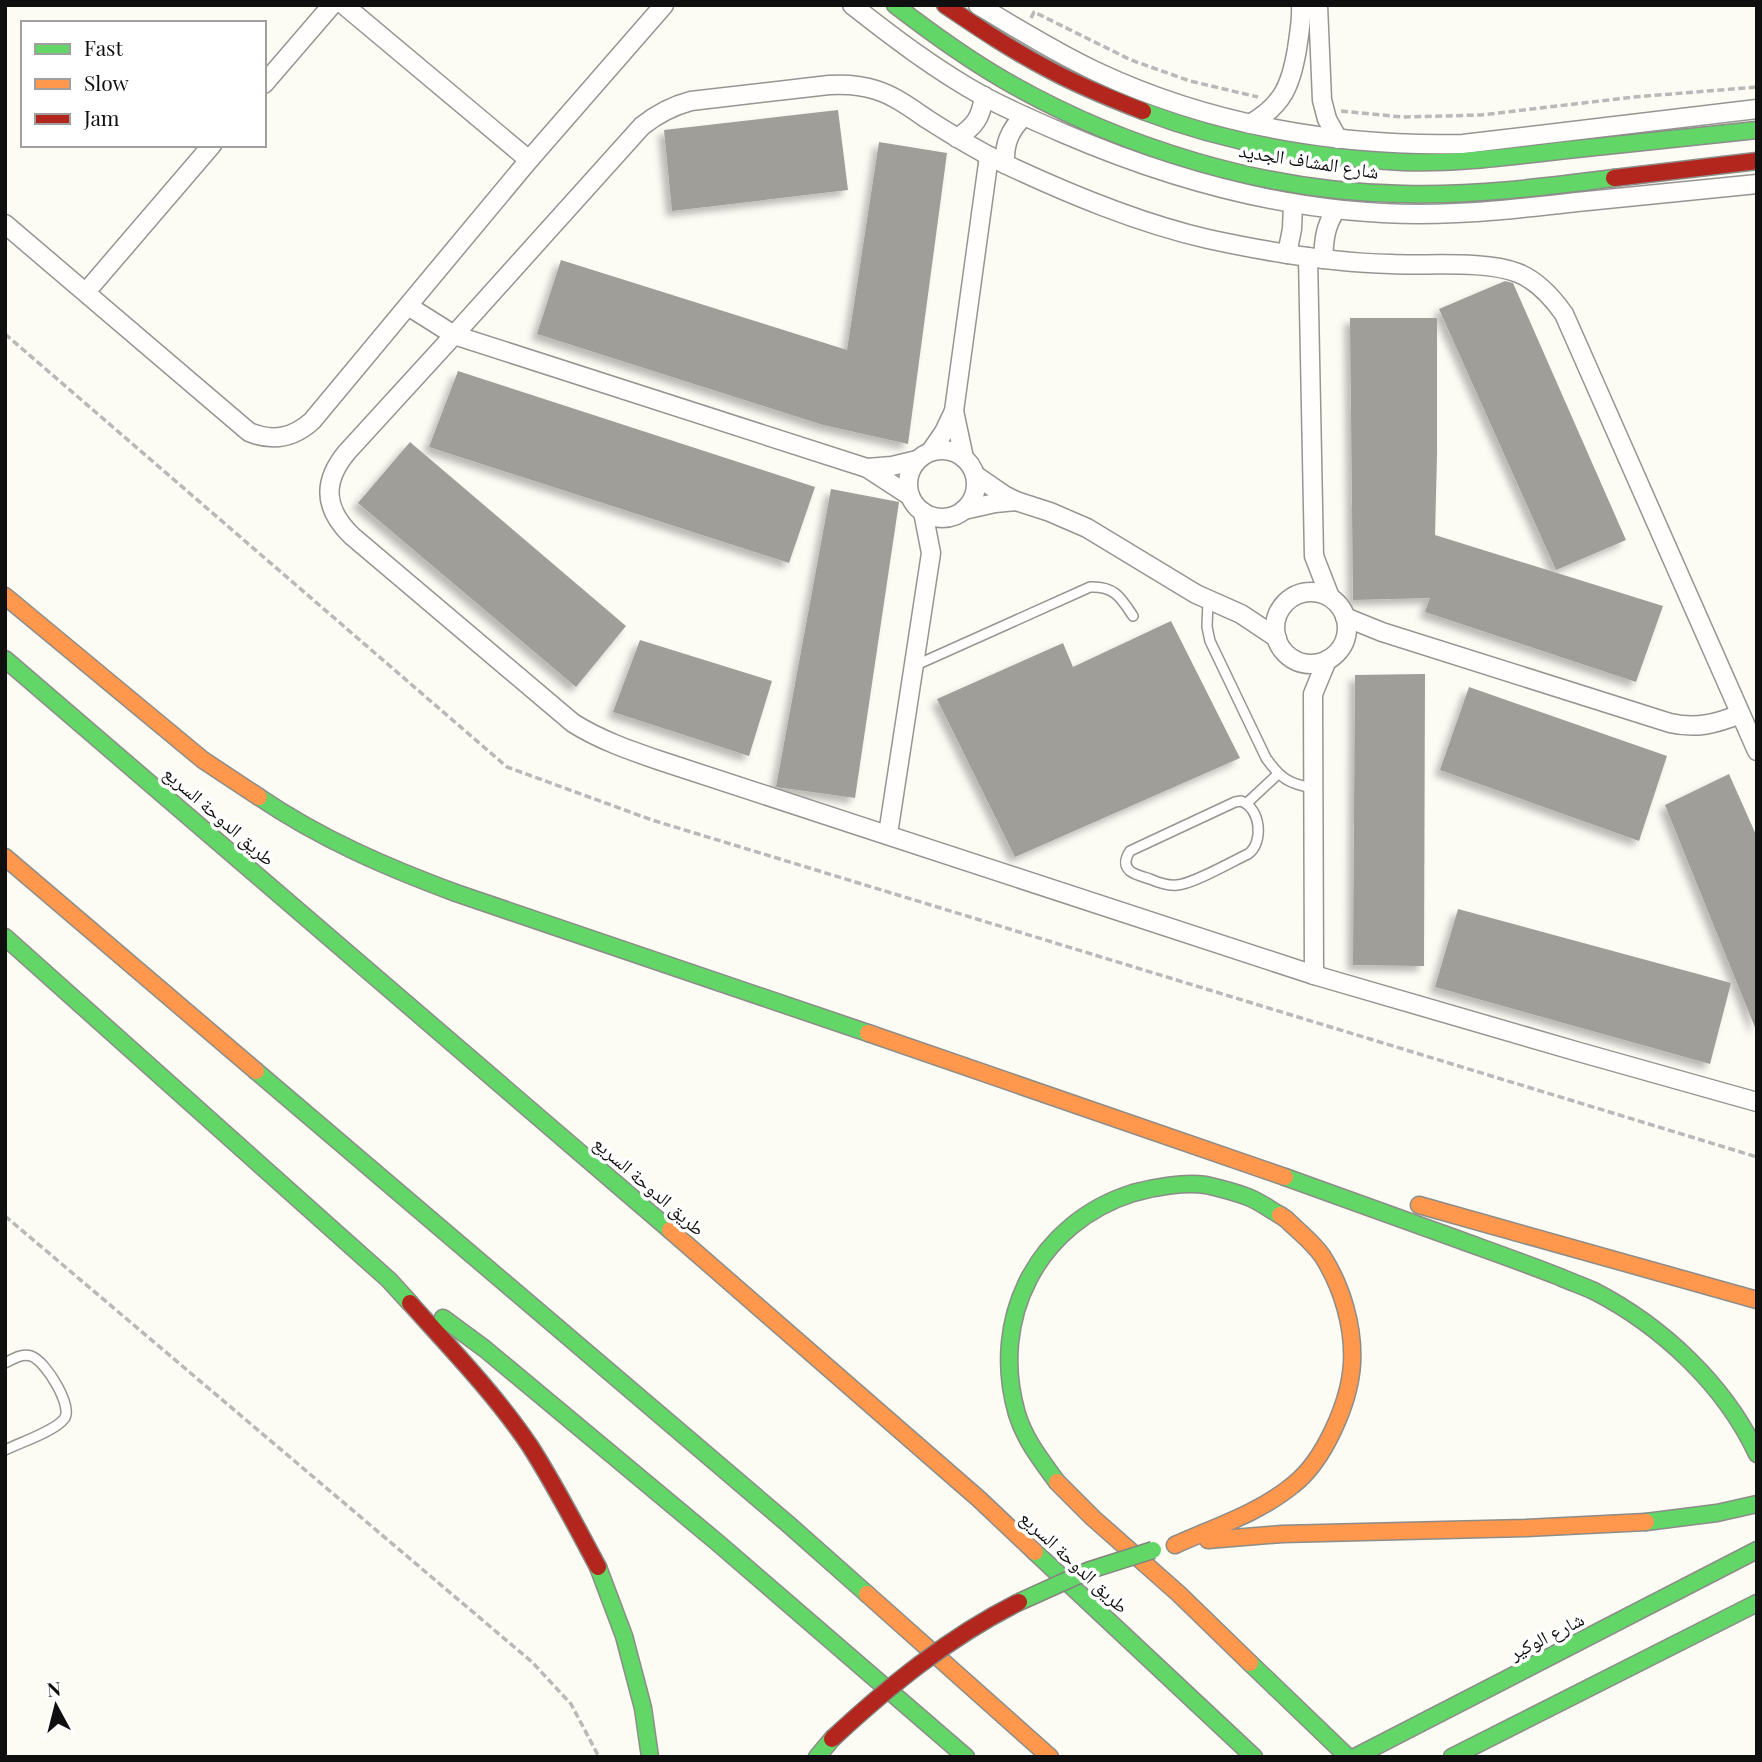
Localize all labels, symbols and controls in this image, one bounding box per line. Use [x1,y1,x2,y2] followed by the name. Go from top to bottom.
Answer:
[21,21,266,147] legend
[84,33,123,61] text: Fast
[84,68,129,96] text: Slow
[83,103,120,131] text: Jam
[1237,136,1381,184] street label: شارع المشاف الجديد
[158,759,281,871] street label: طريق الدوحة السريع
[588,1129,711,1241] street label: طريق الدوحة السريع
[1014,1504,1135,1619] street label: طريق الدوحة السريع
[1503,1605,1588,1665] street label: شارع الوكير
[21,1671,91,1741] north arrow
[45,1674,62,1702] text: N

